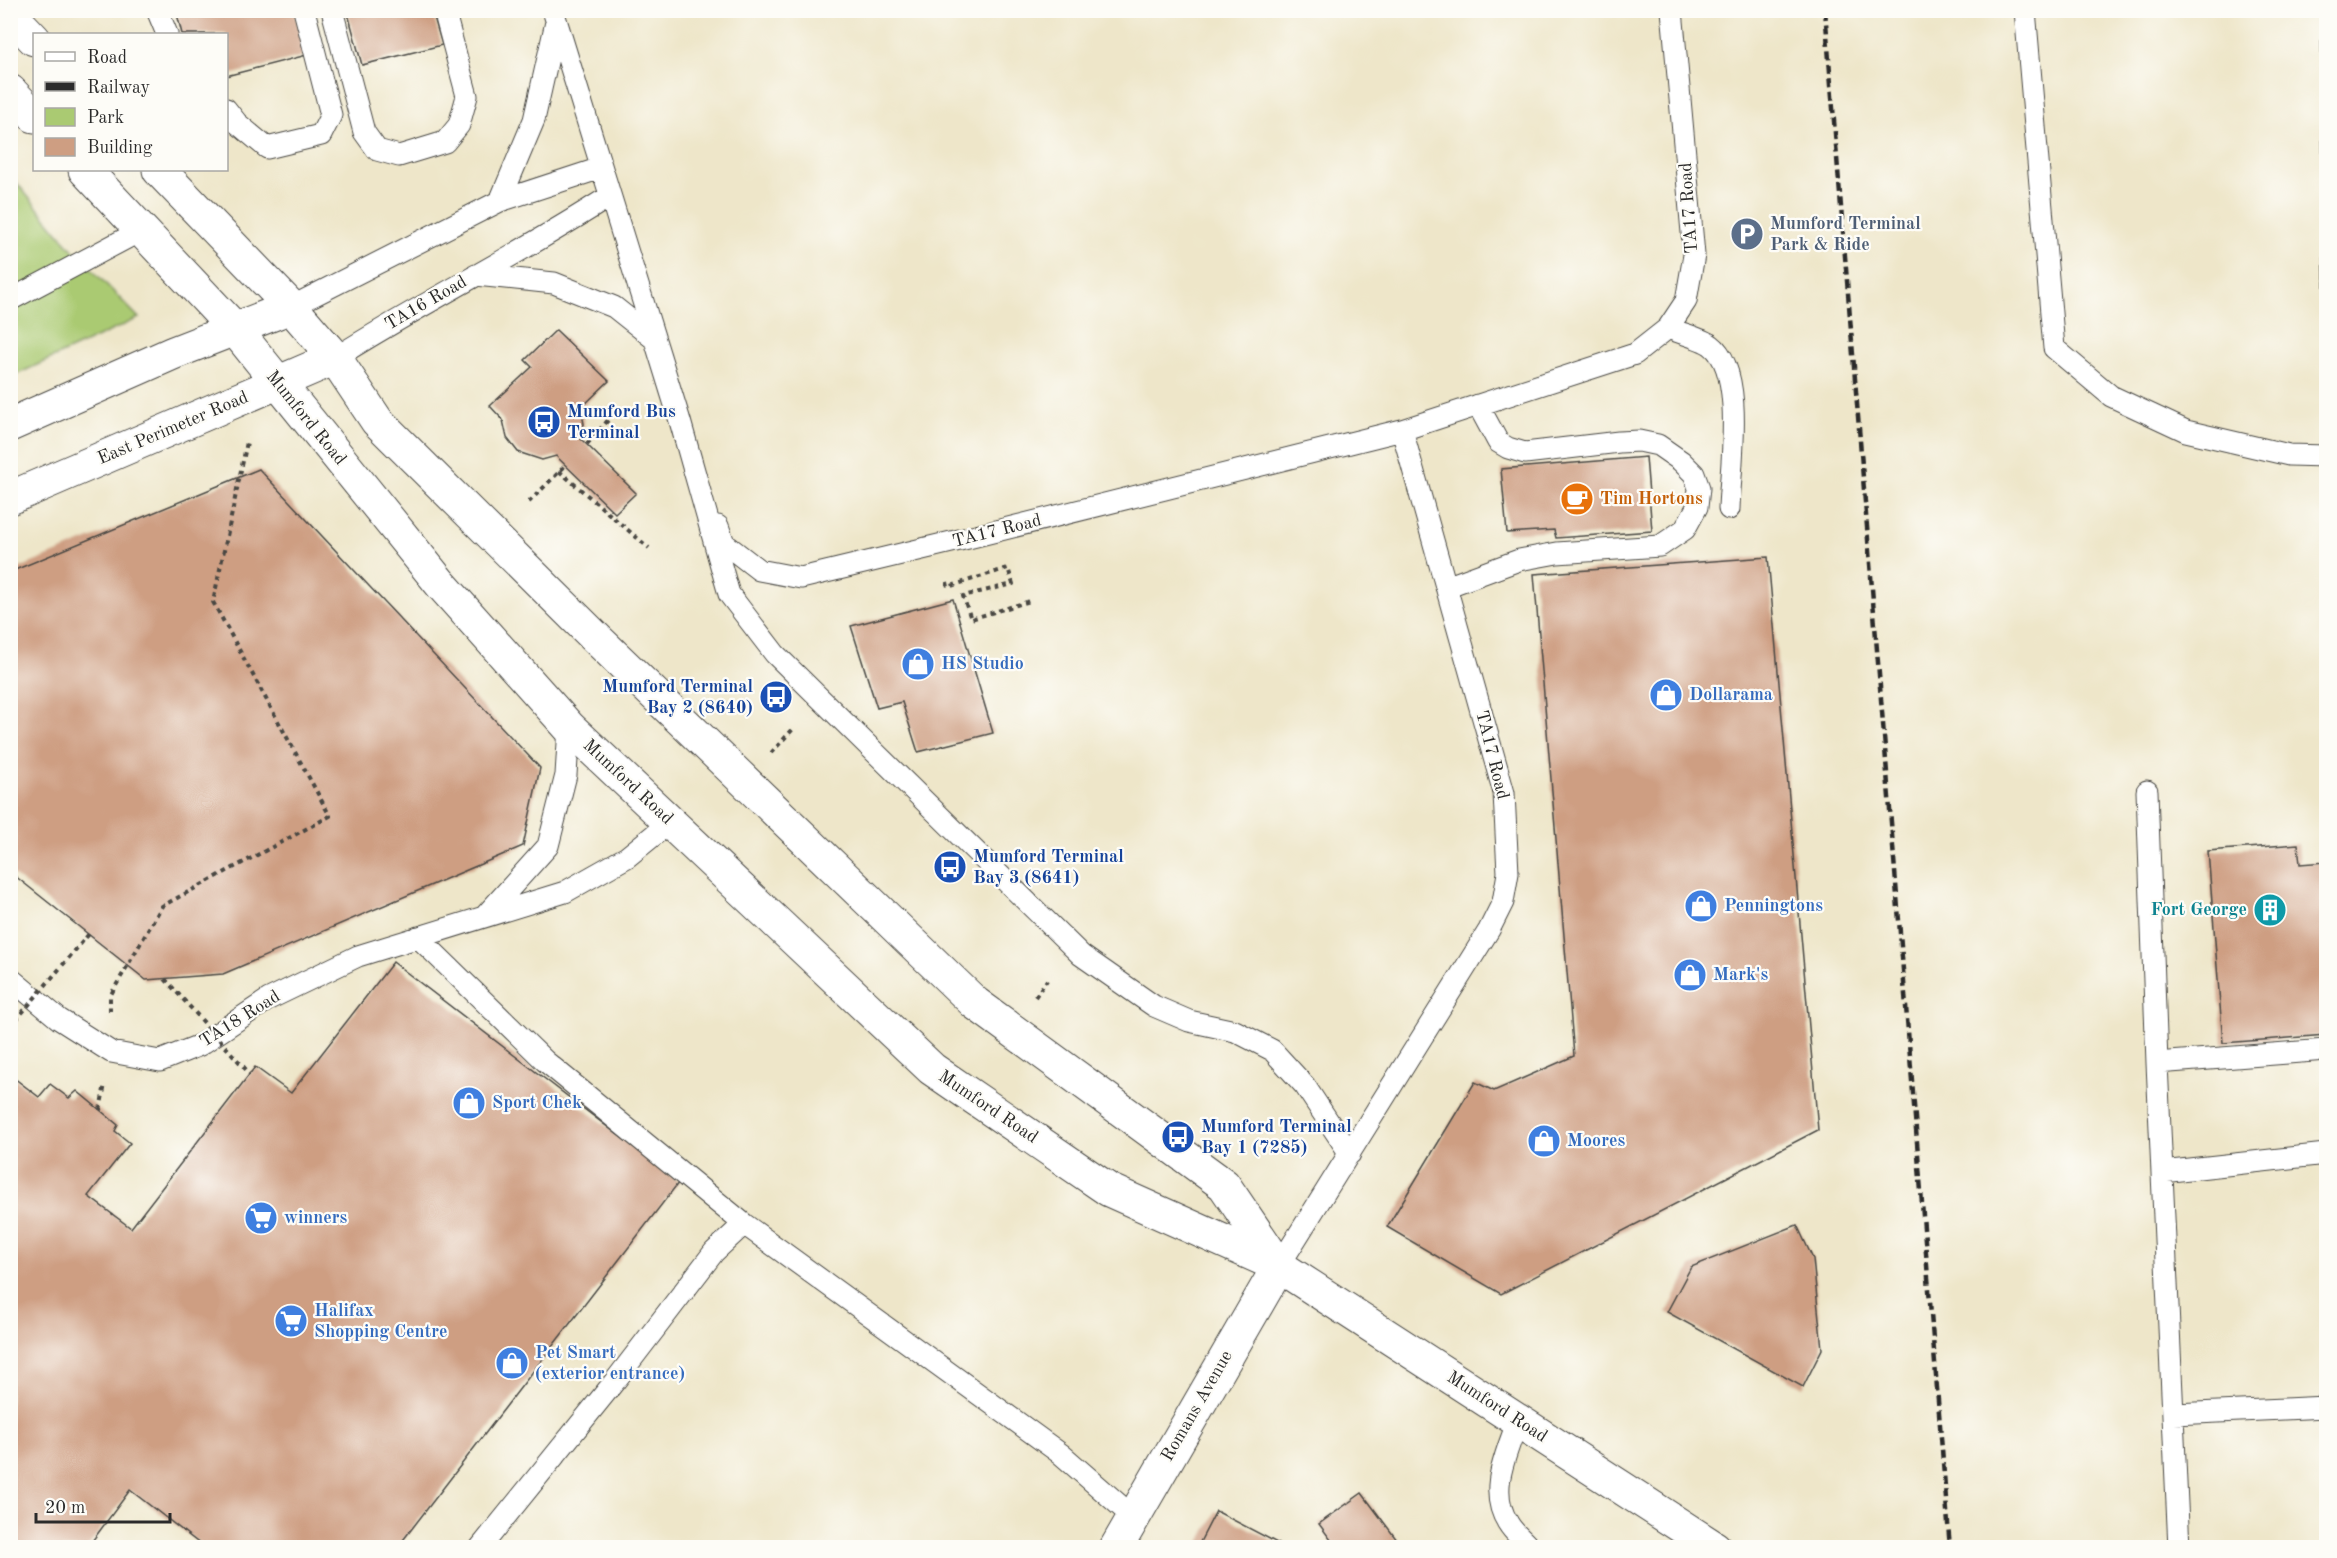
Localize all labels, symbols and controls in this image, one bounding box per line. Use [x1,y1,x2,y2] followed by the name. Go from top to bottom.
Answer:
[33,33,228,171] legend
[87,49,127,67] text: Road
[87,79,150,97] text: Railway
[87,109,124,127] text: Park
[87,139,153,157] text: Building
[1677,162,1701,254] street label: TA17 Road
[1770,215,1921,254] place label: Mumford Terminal Park & Ride
[1729,216,1765,252] parking icon: Mumford Terminal Park & Ride
[382,272,470,334] street label: TA16 Road
[263,367,349,469] street label: Mumford Road
[95,388,251,468] street label: East Perimeter Road
[567,403,676,442] place label: Mumford Bus Terminal
[526,404,562,440] bus stop icon: Mumford Bus Terminal
[1559,481,1595,517] cafe icon: Tim Hortons
[1600,490,1703,508] place label: Tim Hortons
[951,511,1043,551] street label: TA17 Road
[900,646,936,682] shop icon: HS Studio
[941,655,1024,673] place label: HS Studio
[1648,677,1684,713] shop icon: Dollarama
[602,678,753,717] place label: Mumford Terminal Bay 2 (8640)
[758,679,794,715] bus stop icon: Mumford Terminal Bay 2 (8640)
[1689,686,1773,704] place label: Dollarama
[1472,709,1512,801] street label: TA17 Road
[580,736,676,828] street label: Mumford Road
[973,848,1124,887] place label: Mumford Terminal Bay 3 (8641)
[932,849,968,885] bus stop icon: Mumford Terminal Bay 3 (8641)
[1683,888,1719,924] shop icon: Penningtons
[2252,892,2288,928] building icon: Fort George
[1724,897,1823,915] place label: Penningtons
[2150,901,2247,919] place label: Fort George
[1672,957,1708,993] shop icon: Mark's
[1713,966,1768,984] place label: Mark's
[197,987,283,1051] street label: TA18 Road
[935,1067,1041,1147] street label: Mumford Road
[451,1085,487,1121] shop icon: Sport Chek
[492,1094,582,1112] place label: Sport Chek
[1201,1118,1352,1157] place label: Mumford Terminal Bay 1 (7285)
[1160,1119,1196,1155] bus stop icon: Mumford Terminal Bay 1 (7285)
[1526,1123,1562,1159] shop icon: Moores
[1567,1132,1625,1150] place label: Moores
[243,1200,279,1236] supermarket icon: winners
[284,1209,348,1227] place label: winners
[314,1302,448,1341] place label: Halifax Shopping Centre
[273,1303,309,1339] supermarket icon: Halifax Shopping Centre
[535,1344,685,1383] place label: Pet Smart (exterior entrance)
[494,1345,530,1381] shop icon: Pet Smart (exterior entrance)
[1158,1347,1236,1465] street label: Romans Avenue
[1444,1368,1550,1446] street label: Mumford Road
[36,1486,170,1524] scale bar
[45,1499,85,1517] text: 20 m

